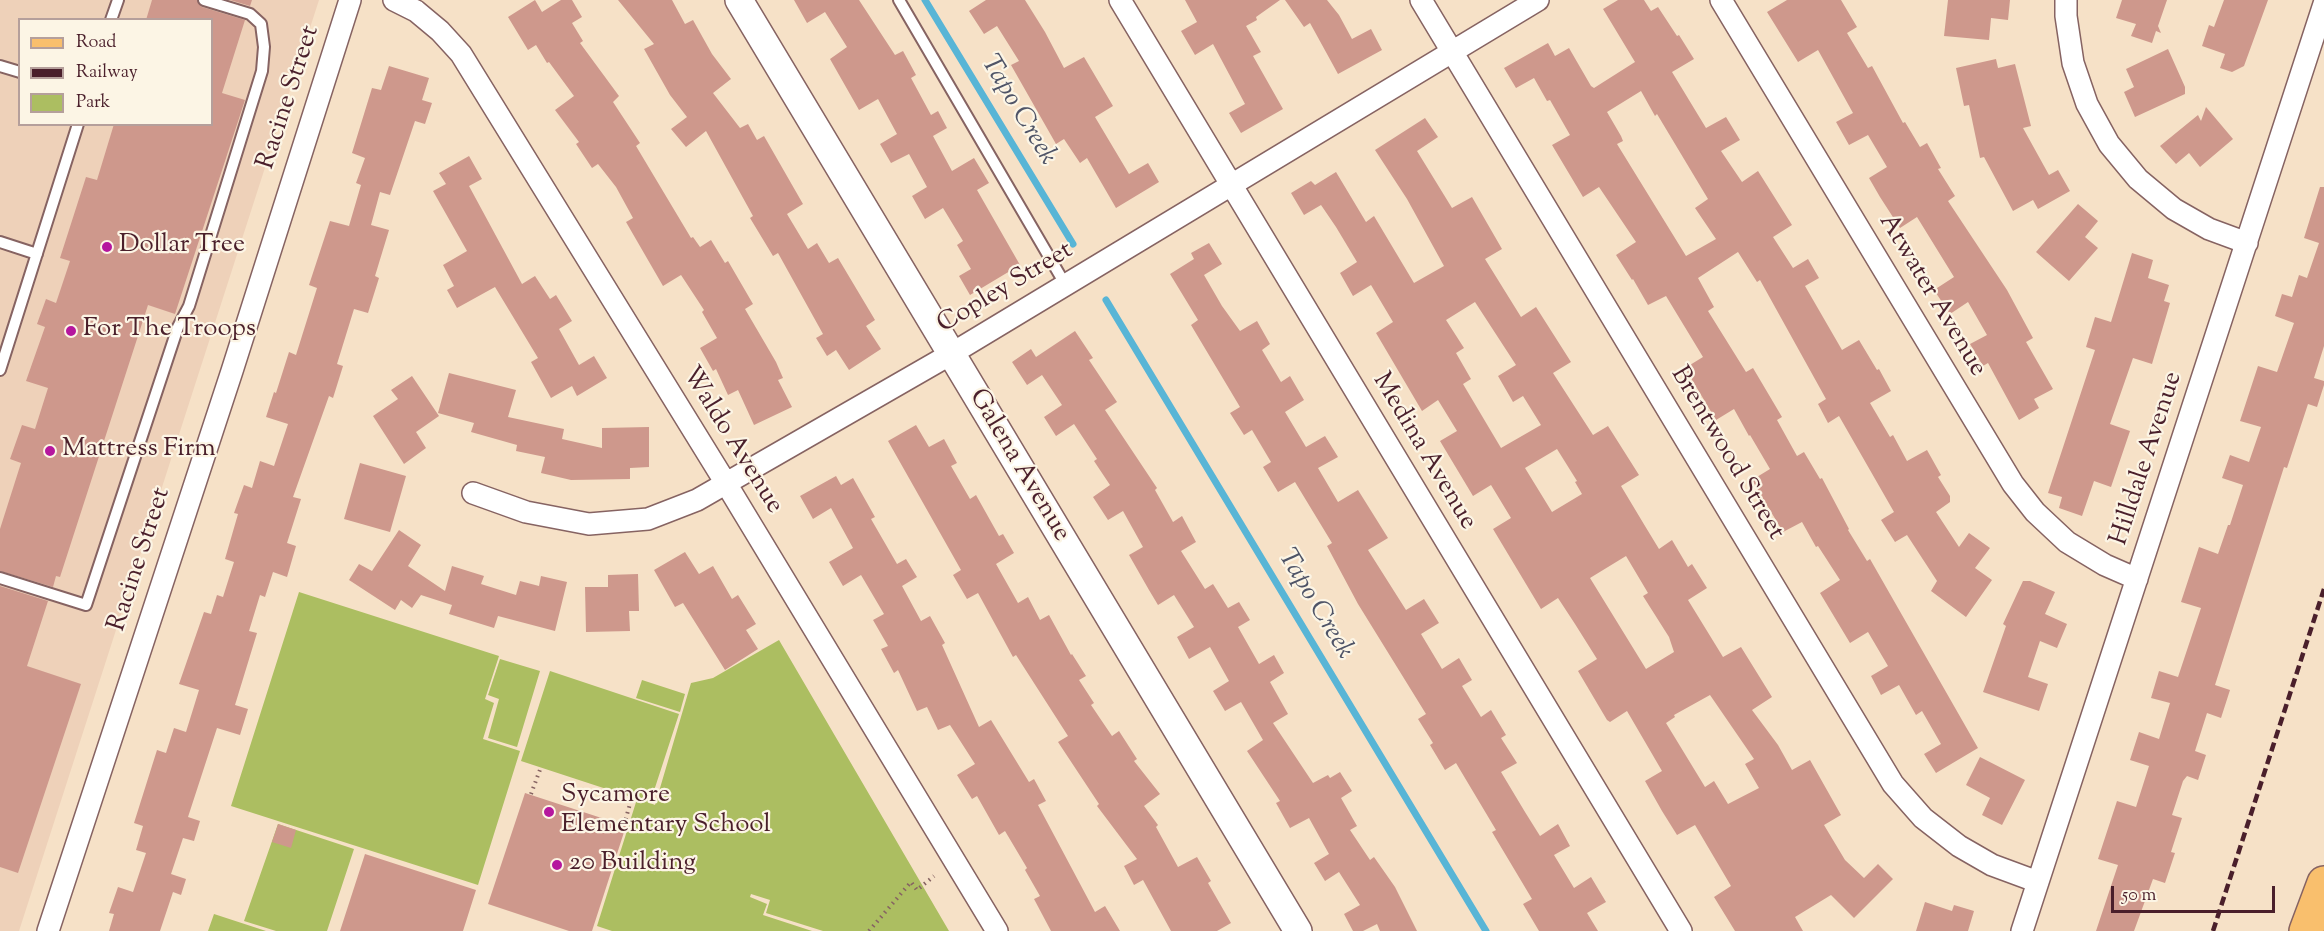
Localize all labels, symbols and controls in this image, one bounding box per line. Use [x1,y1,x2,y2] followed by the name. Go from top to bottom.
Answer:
[18,18,213,126] legend
[252,22,328,174] street label: Racine Street
[76,30,116,56] text: Road
[972,50,1062,172] water label: Tapo Creek
[76,60,138,86] text: Railway
[76,90,110,116] text: Park
[1870,209,1992,383] street label: Atwater Avenue
[119,231,245,263] place label: Dollar Tree
[932,236,1080,342] street label: Copley Street
[100,240,114,254] marker: Dollar Tree
[83,315,256,347] place label: For The Troops
[64,324,78,338] marker: For The Troops
[673,362,789,520] street label: Waldo Avenue
[1662,362,1790,546] street label: Brentwood Street
[1364,368,1482,536] street label: Medina Avenue
[2105,368,2191,550] street label: Hilldale Avenue
[960,384,1076,548] street label: Galena Avenue
[62,435,216,467] place label: Mattress Firm
[43,444,57,458] marker: Mattress Firm
[103,484,179,636] street label: Racine Street
[1269,544,1359,666] water label: Tapo Creek
[561,781,771,843] place label: Sycamore Elementary School
[542,805,556,819] marker: Sycamore Elementary School
[569,849,696,881] place label: 20 Building
[550,858,564,872] marker: 20 Building
[2114,874,2278,912] scale bar
[2122,883,2156,909] text: 50 m

